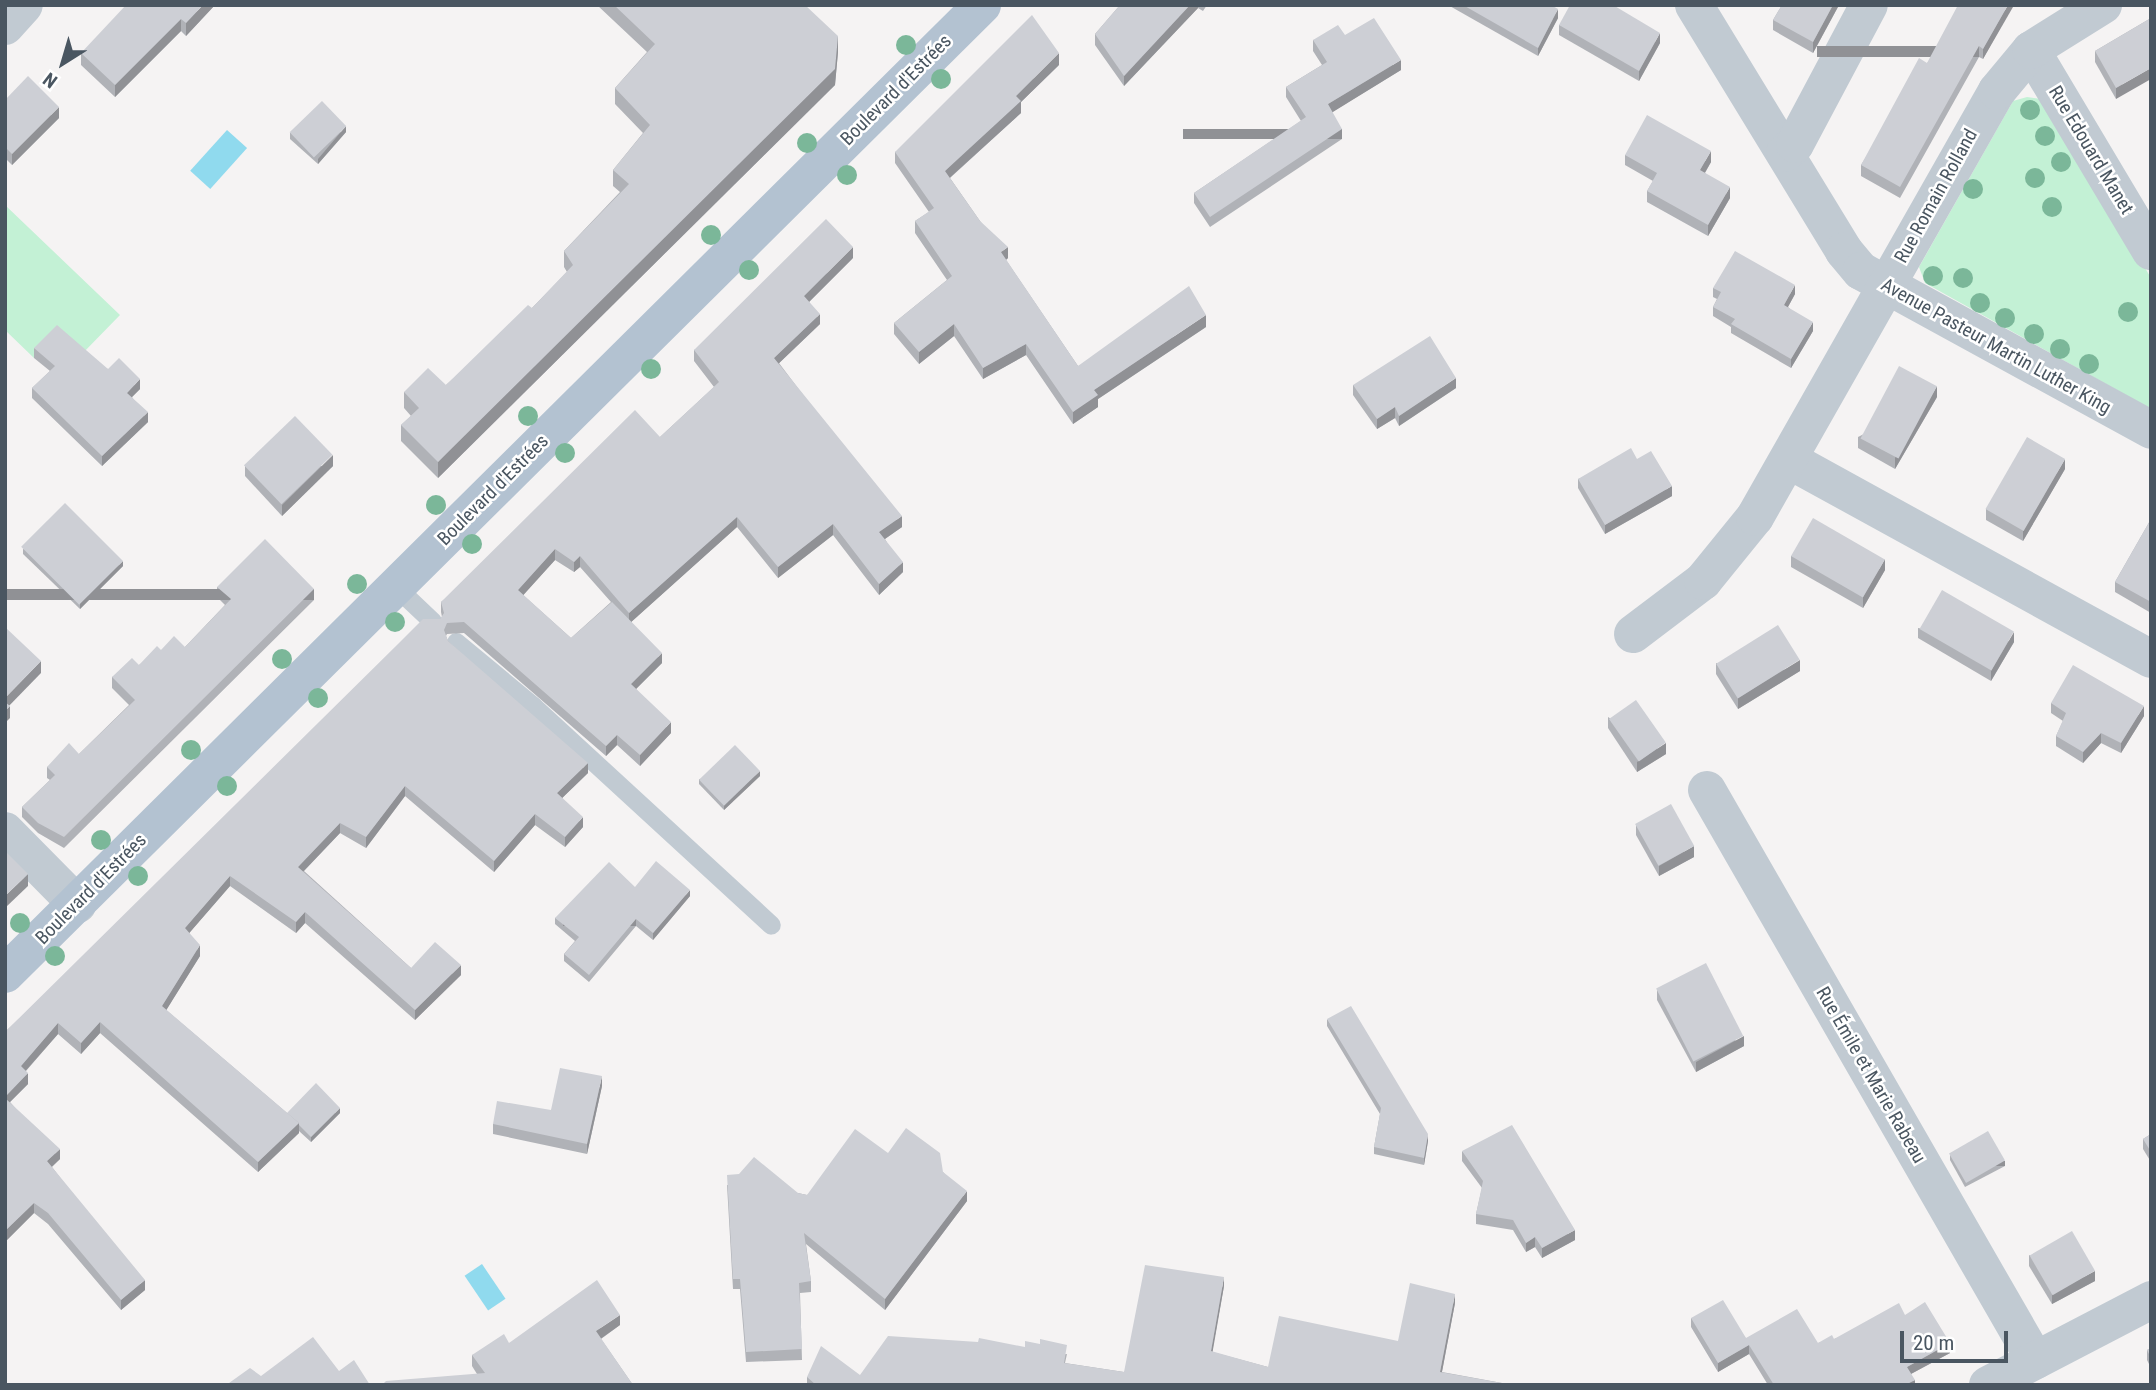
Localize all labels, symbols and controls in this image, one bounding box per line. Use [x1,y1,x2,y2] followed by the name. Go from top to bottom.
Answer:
[28,28,98,98] north arrow
[836,30,956,150] street label: Boulevard d'Estrées
[38,67,62,93] text: N
[2044,82,2138,218] street label: Rue Edouard Manet
[1890,125,1982,267] street label: Rue Romain Rolland
[1877,273,2115,419] street label: Avenue Pasteur Martin Luther King
[433,430,553,550] street label: Boulevard d'Estrées
[31,829,151,949] street label: Boulevard d'Estrées
[1811,983,1931,1167] street label: Rue Émile et Marie Rabeau
[1904,1316,2012,1360] scale bar
[1913,1331,1954,1355] text: 20 m

